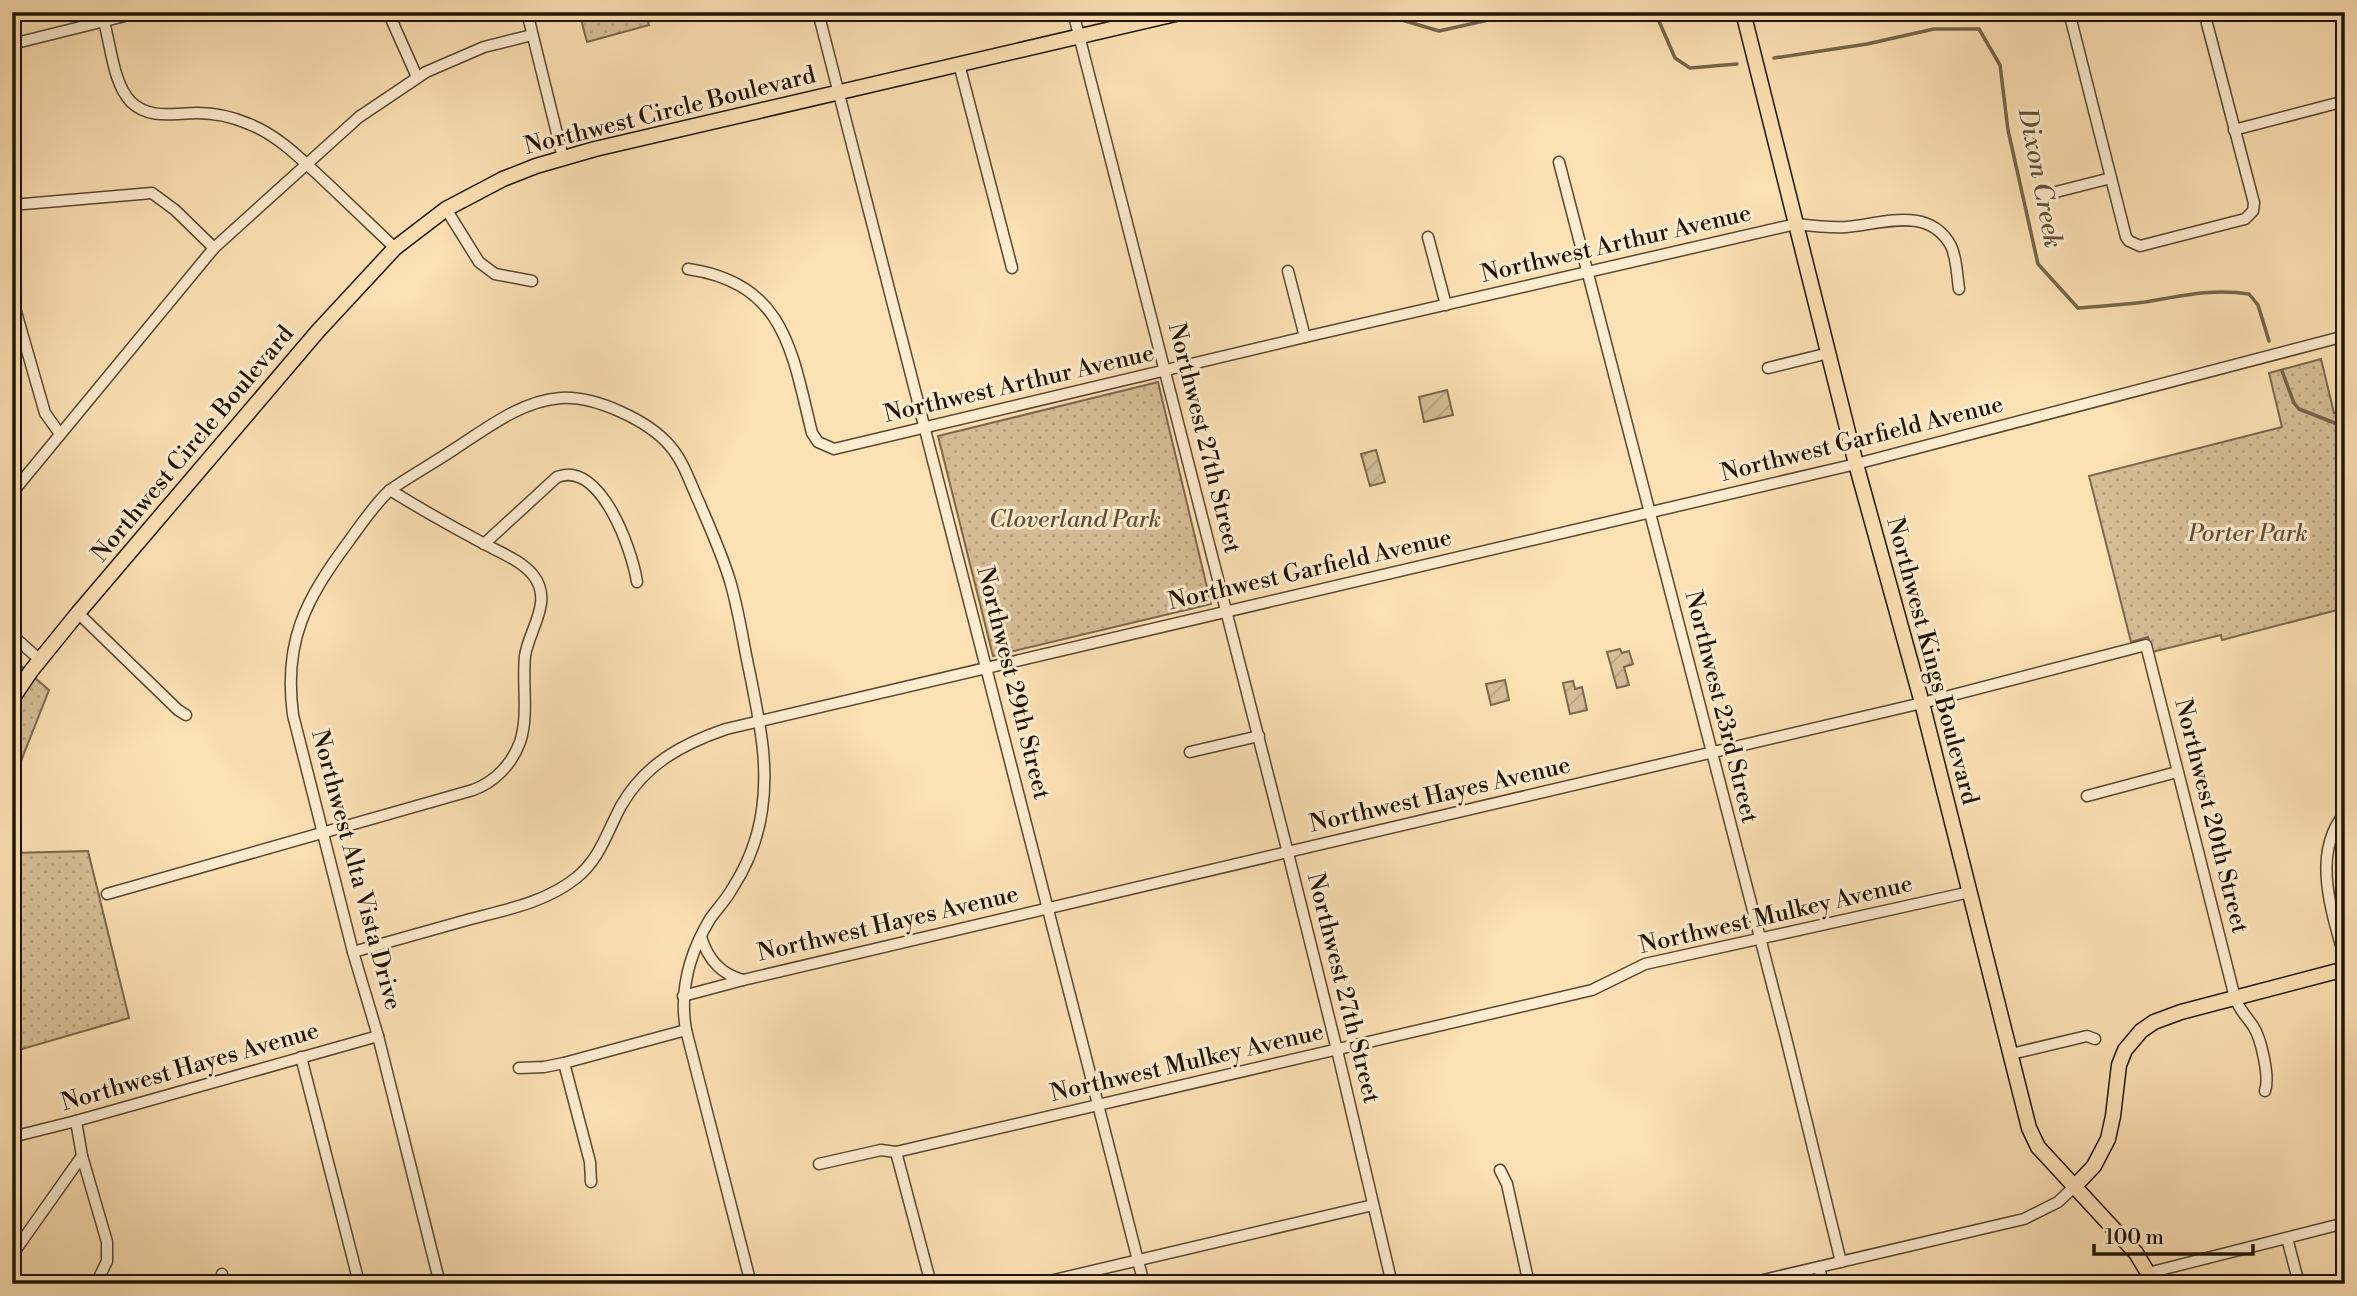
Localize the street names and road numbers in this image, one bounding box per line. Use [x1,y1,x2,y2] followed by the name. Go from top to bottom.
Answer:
[521,60,819,162] street label: Northwest Circle Boulevard
[1478,198,1754,290] street label: Northwest Arthur Avenue
[85,319,301,568] street label: Northwest Circle Boulevard
[1161,320,1247,557] street label: Northwest 27th Street
[881,338,1157,430] street label: Northwest Arthur Avenue
[1718,389,2006,489] street label: Northwest Garfield Avenue
[1879,514,1985,808] street label: Northwest Kings Boulevard
[1165,523,1455,617] street label: Northwest Garfield Avenue
[970,563,1057,803] street label: Northwest 29th Street
[1678,588,1765,827] street label: Northwest 23rd Street
[2167,696,2255,937] street label: Northwest 20th Street
[304,727,408,1013] street label: Northwest Alta Vista Drive
[1307,750,1573,840] street label: Northwest Hayes Avenue
[1636,869,1916,961] street label: Northwest Mulkey Avenue
[1300,870,1386,1107] street label: Northwest 27th Street
[755,879,1021,969] street label: Northwest Hayes Avenue
[58,1016,322,1118] street label: Northwest Hayes Avenue
[1047,1017,1327,1109] street label: Northwest Mulkey Avenue

